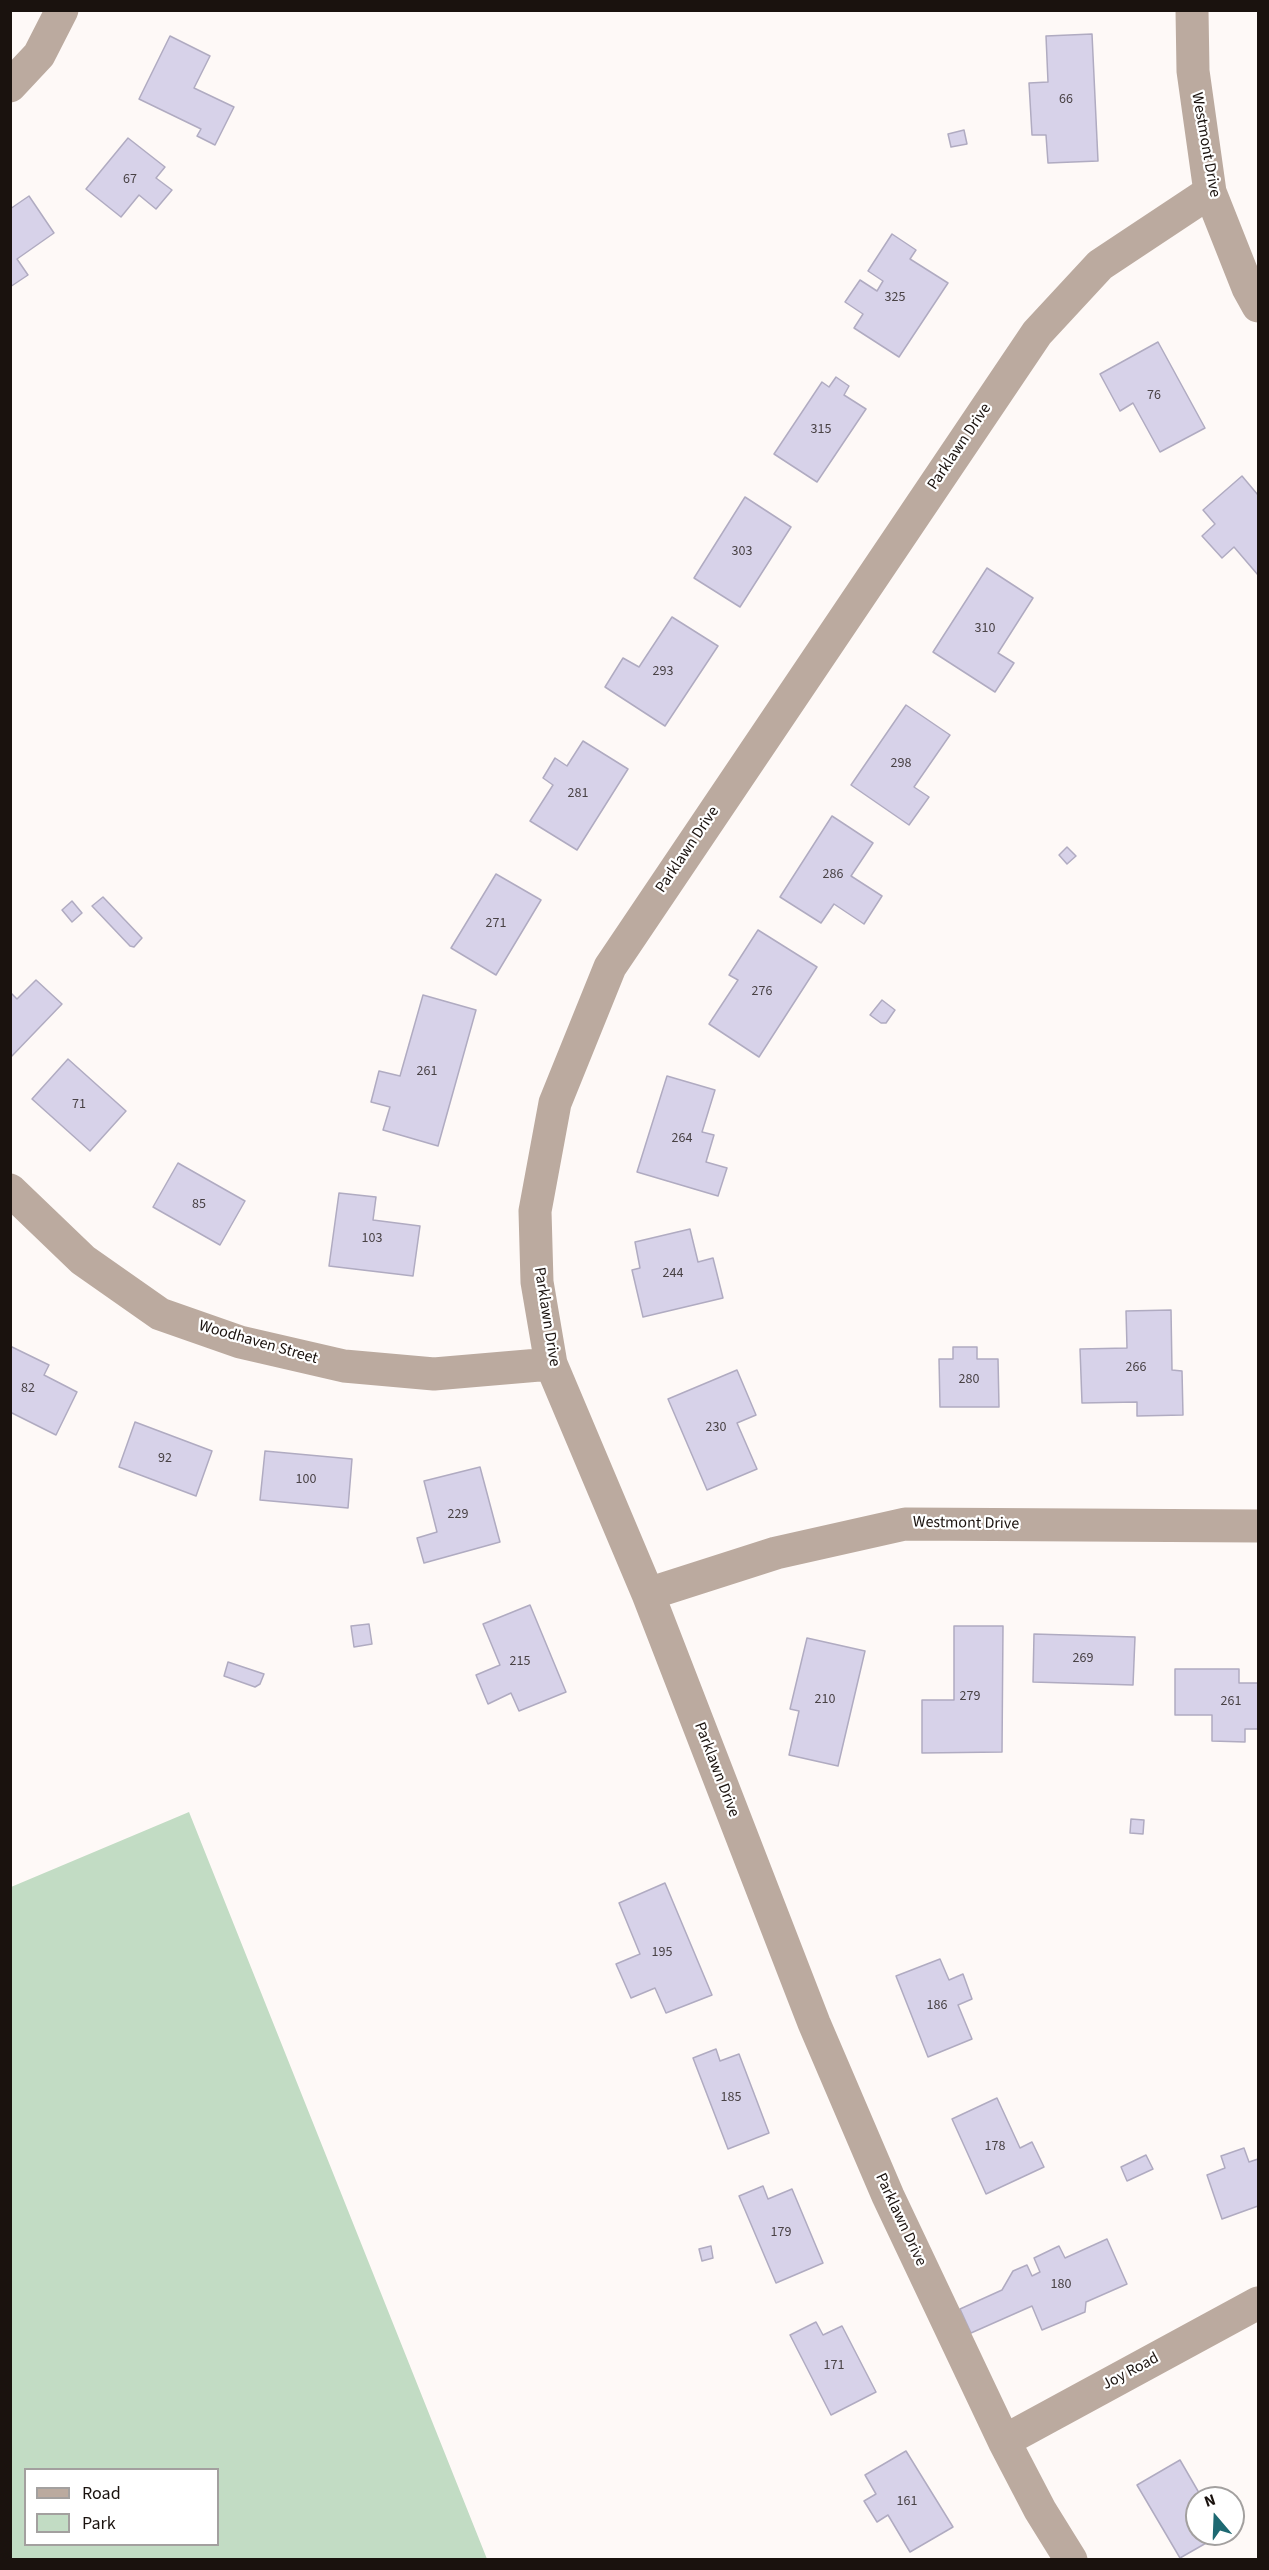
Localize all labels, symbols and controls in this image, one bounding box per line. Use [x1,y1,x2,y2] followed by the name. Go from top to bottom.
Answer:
[1186,91,1224,199] street label: Westmont Drive
[1059,92,1073,108] house number: 66
[123,172,137,188] house number: 67
[885,290,905,306] house number: 325
[1147,388,1161,404] house number: 76
[924,400,996,494] street label: Parklawn Drive
[811,422,831,438] house number: 315
[732,544,752,560] house number: 303
[975,621,995,637] house number: 310
[653,664,673,680] house number: 293
[891,756,911,772] house number: 298
[568,786,588,802] house number: 281
[652,803,724,897] street label: Parklawn Drive
[823,867,843,883] house number: 286
[486,916,506,932] house number: 271
[752,984,772,1000] house number: 276
[417,1064,437,1080] house number: 261
[72,1097,86,1113] house number: 71
[672,1131,692,1147] house number: 264
[192,1197,206,1213] house number: 85
[362,1231,382,1247] house number: 103
[529,1266,563,1368] street label: Parklawn Drive
[663,1266,683,1282] house number: 244
[196,1317,320,1369] street label: Woodhaven Street
[1126,1360,1146,1376] house number: 266
[959,1372,979,1388] house number: 280
[21,1381,35,1397] house number: 82
[706,1420,726,1436] house number: 230
[158,1451,172,1467] house number: 92
[296,1472,316,1488] house number: 100
[448,1507,468,1523] house number: 229
[913,1513,1019,1535] street label: Westmont Drive
[1073,1651,1093,1667] house number: 269
[510,1654,530,1670] house number: 215
[960,1689,980,1705] house number: 279
[815,1692,835,1708] house number: 210
[1221,1694,1241,1710] house number: 261
[689,1720,743,1820] street label: Parklawn Drive
[652,1945,672,1961] house number: 195
[927,1998,947,2014] house number: 186
[721,2090,741,2106] house number: 185
[985,2139,1005,2155] house number: 178
[870,2171,930,2269] street label: Parklawn Drive
[771,2225,791,2241] house number: 179
[1051,2277,1071,2293] house number: 180
[1099,2349,1163,2395] street label: Joy Road
[824,2358,844,2374] house number: 171
[24,2468,219,2546] legend
[82,2481,121,2506] text: Road
[1185,2486,1245,2546] north arrow
[1201,2489,1218,2513] text: N
[897,2494,917,2510] house number: 161
[82,2511,116,2536] text: Park

